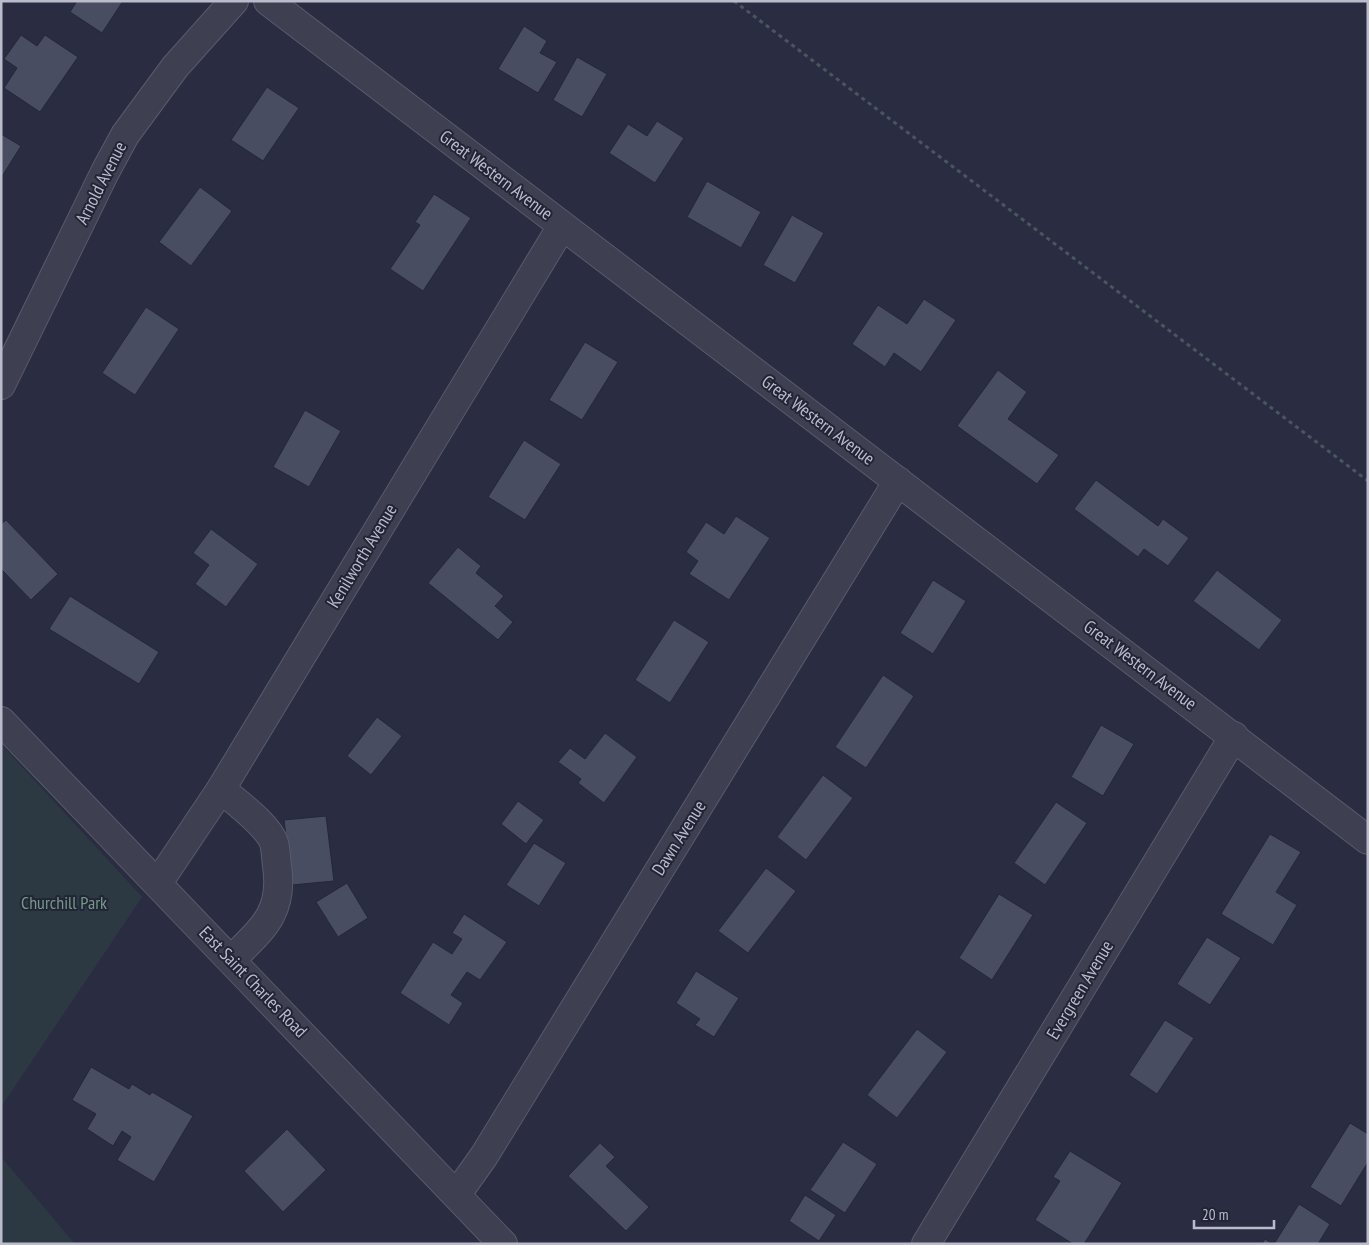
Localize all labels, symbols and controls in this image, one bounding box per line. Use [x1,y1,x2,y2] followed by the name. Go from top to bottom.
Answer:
[435,125,557,225] street label: Great Western Avenue
[70,137,131,228] street label: Arnold Avenue
[757,370,879,470] street label: Great Western Avenue
[322,500,402,612] street label: Kenilworth Avenue
[1079,615,1201,715] street label: Great Western Avenue
[647,796,711,879] street label: Dawn Avenue
[21,891,107,914] park label: Churchill Park
[194,921,312,1042] street label: East Saint Charles Road
[1041,936,1118,1043] street label: Evergreen Avenue
[1194,1198,1274,1230] scale bar
[1202,1205,1228,1224] text: 20 m

